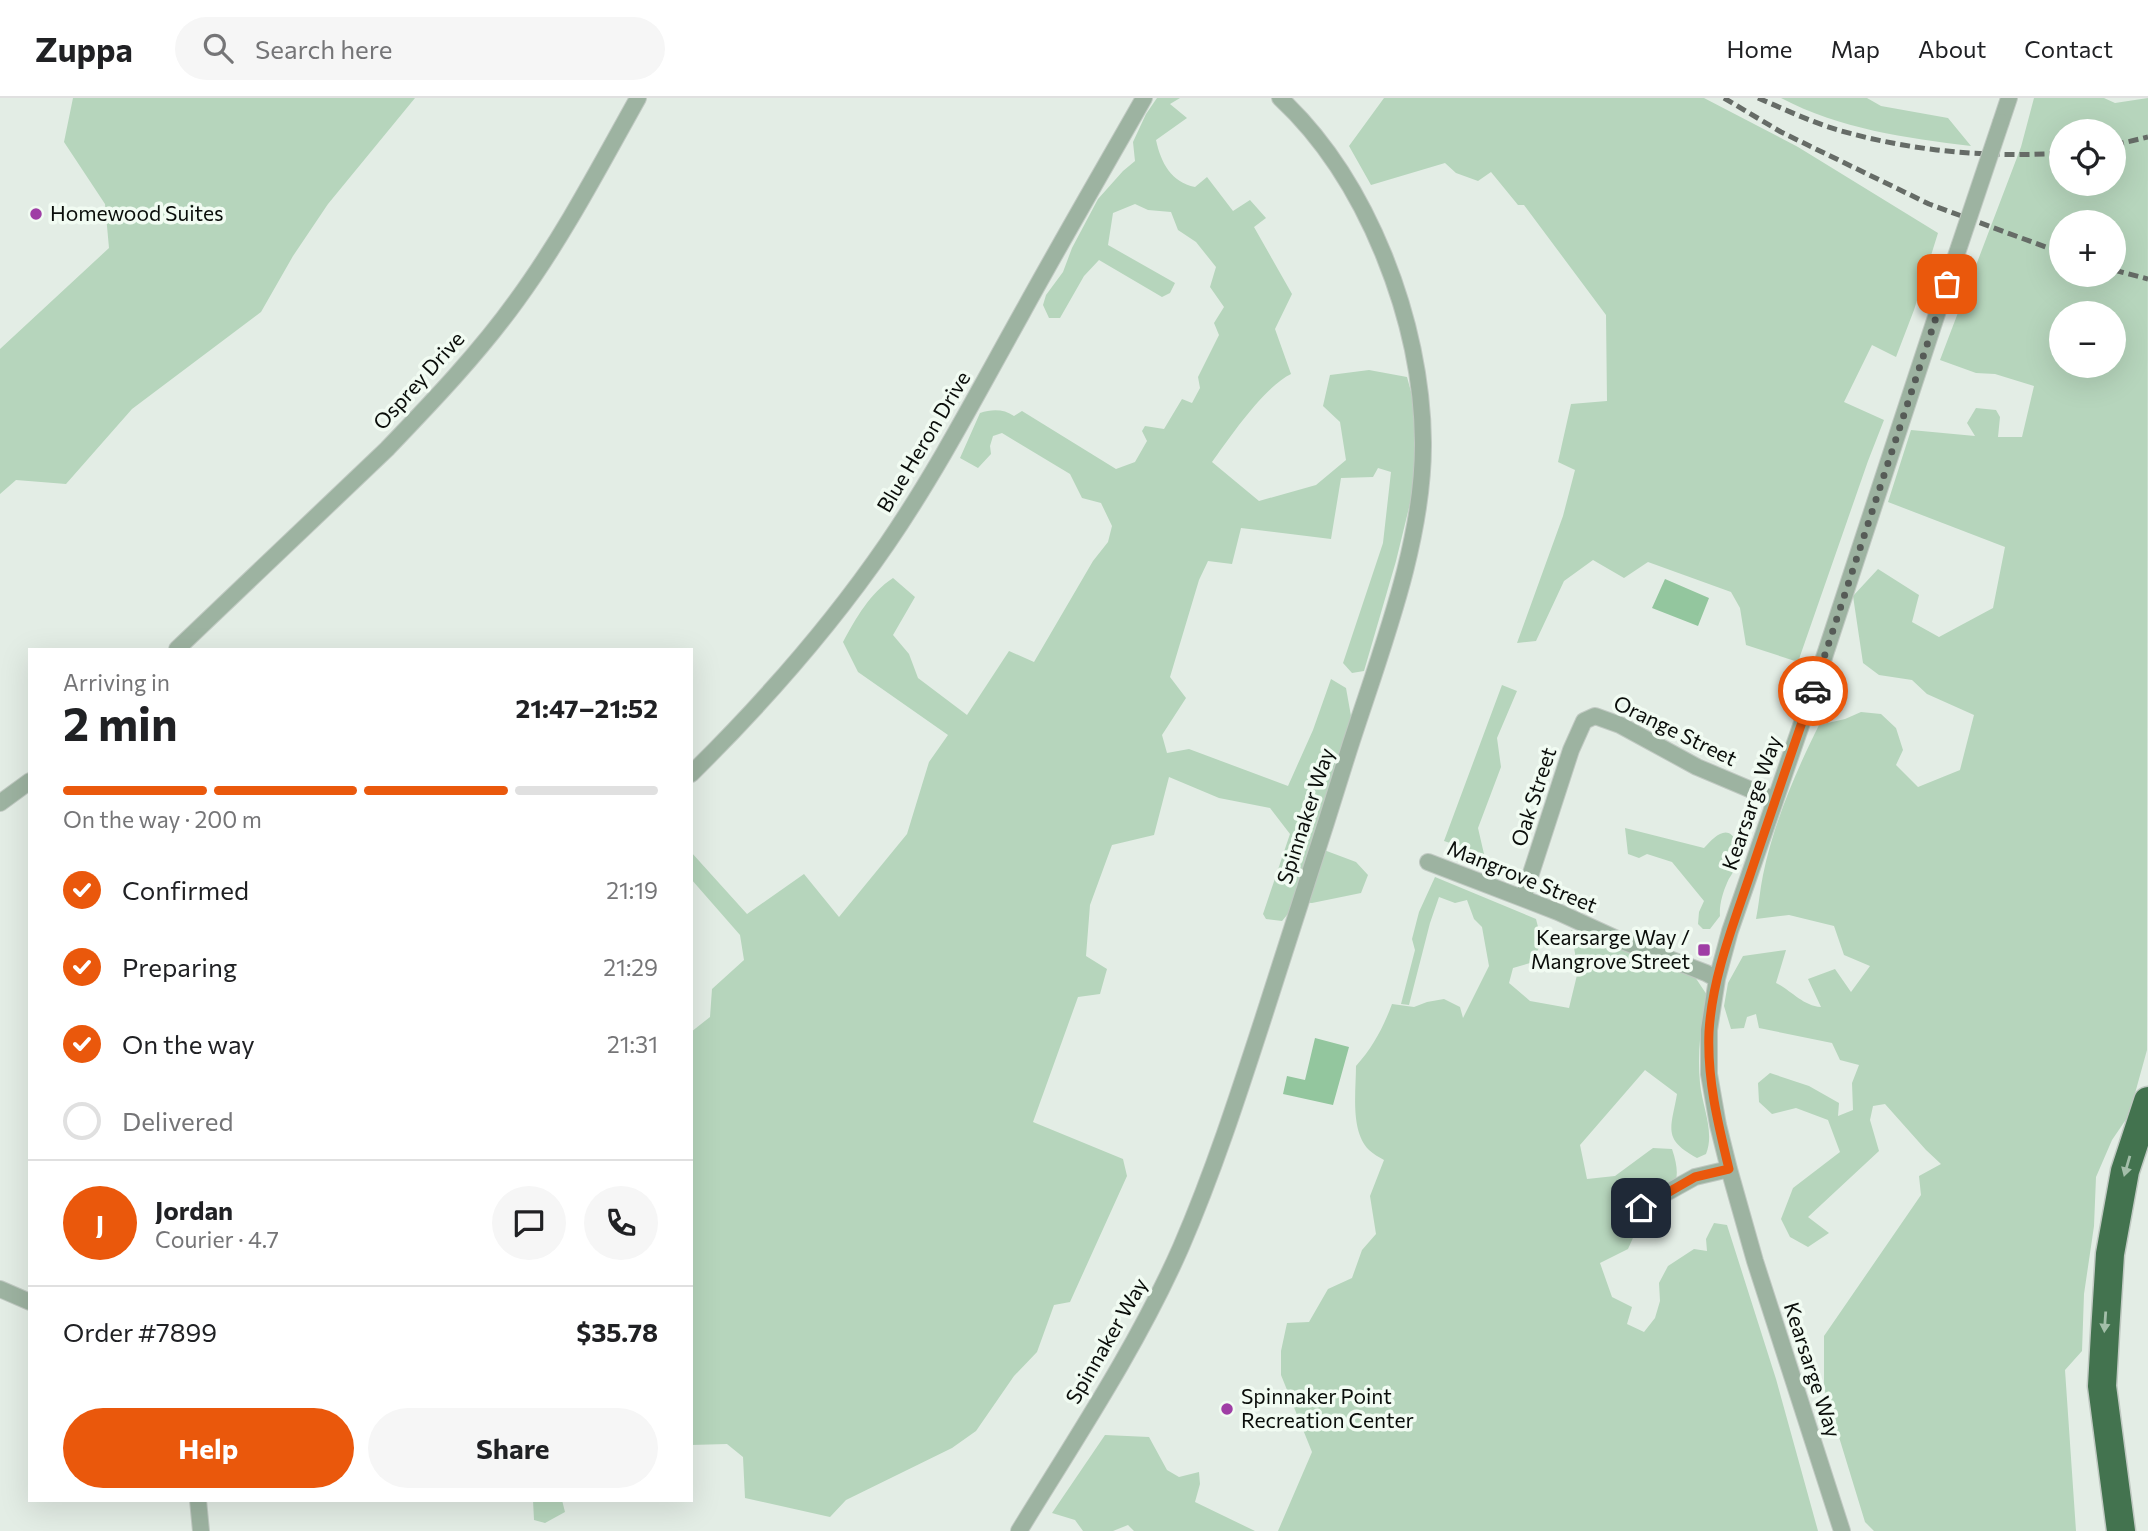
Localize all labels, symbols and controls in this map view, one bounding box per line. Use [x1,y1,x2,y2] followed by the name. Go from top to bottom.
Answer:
[175,17,665,80] search box
[35,28,133,69] text: Zuppa
[199,29,237,67] icon: search
[255,33,392,64] text: Search here
[1727,34,1793,63] text: Home
[1831,34,1880,63] text: Map
[1918,34,1986,63] text: About
[2024,34,2113,63] text: Contact
[2049,119,2126,378] map controls
[2049,119,2126,196] button: locate
[50,200,224,225] place label: Homewood Suites
[28,206,44,222] marker: Homewood Suites
[2049,210,2126,287] button: +
[1917,254,1977,314] pin
[1928,265,1966,303] icon: bag
[2049,301,2126,378] button: −
[367,326,469,434] street label: Osprey Drive
[871,366,975,516] street label: Blue Heron Drive
[1778,656,1848,726] courier
[63,668,170,696] text: Arriving in
[1794,672,1832,710] icon: car
[1610,689,1741,770] street label: Orange Street
[516,692,658,723] text: 21:47–21:52
[63,694,178,750] text: 2 min
[1716,732,1785,873] street label: Kearsarge Way
[1271,744,1338,887] street label: Spinnaker Way
[1505,744,1560,849] street label: Oak Street
[63,805,262,833] text: On the way · 200 m
[1444,834,1601,917] street label: Mangrove Street
[63,871,101,909] icon: check
[122,874,249,905] text: Confirmed
[606,876,658,904] text: 21:19
[1531,924,1690,973] place label: Kearsarge Way / Mangrove Street
[1696,942,1712,958] marker: Kearsarge Way / Mangrove Street
[63,948,101,986] icon: check
[122,951,237,982] text: Preparing
[603,953,658,981] text: 21:29
[63,1025,101,1063] icon: check
[122,1028,255,1059] text: On the way
[607,1030,658,1058] text: 21:31
[122,1105,233,1136] text: Delivered
[2121,1155,2132,1177] one-way arrow
[1611,1178,1671,1238] pin
[492,1186,566,1260] button: chat
[584,1186,658,1260] button: phone
[1622,1189,1660,1227] icon: home
[155,1194,233,1225] text: Jordan
[96,1208,104,1239] text: J
[155,1225,279,1253] text: Courier · 4.7
[1059,1273,1152,1408] street label: Spinnaker Way
[1780,1299,1847,1440] street label: Kearsarge Way
[2099,1311,2110,1333] one-way arrow
[63,1316,217,1347] text: Order #7899
[576,1316,658,1347] text: $35.78
[1241,1383,1414,1432] place label: Spinnaker Point Recreation Center
[1219,1401,1235,1417] marker: Spinnaker Point Recreation Center
[63,1408,354,1488] button: Help
[368,1408,658,1488] button: Share

